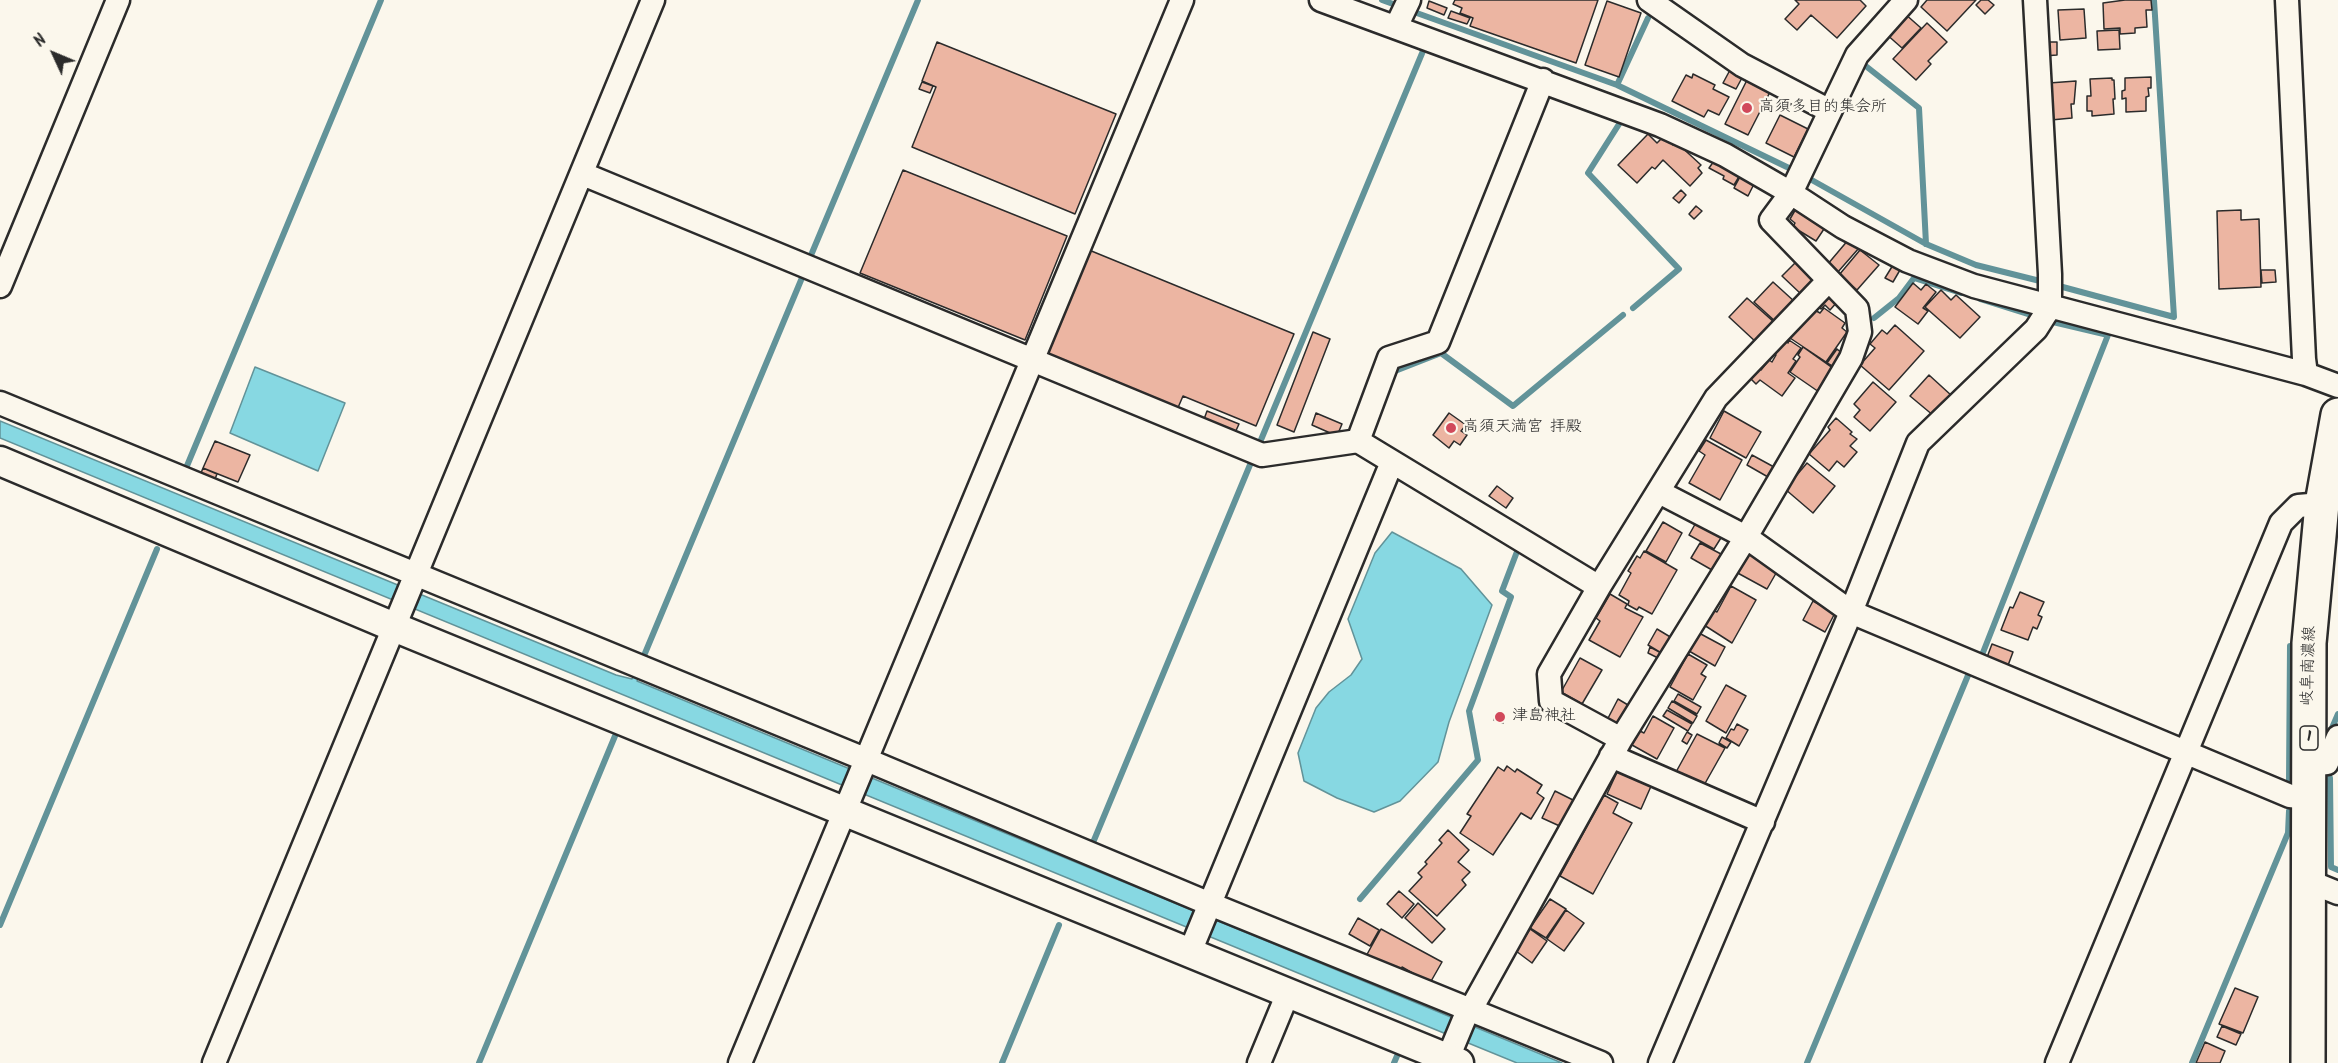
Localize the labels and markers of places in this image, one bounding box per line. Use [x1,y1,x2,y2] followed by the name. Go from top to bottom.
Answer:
[1759,98,1887,118] place label: 高須多目的集会所
[1740,101,1754,115] marker: 高須多目的集会所
[1463,418,1581,438] place label: 高須天満宮 拝殿
[1444,421,1458,435] marker: 高須天満宮 拝殿
[1512,707,1576,727] place label: 津島神社
[1493,710,1507,724] marker: 津島神社

